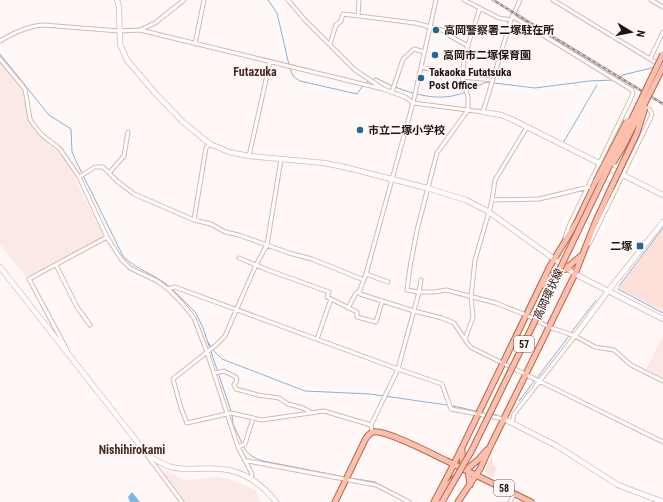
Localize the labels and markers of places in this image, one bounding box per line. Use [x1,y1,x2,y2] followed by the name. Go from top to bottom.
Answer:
[444,24,554,37] place label: 高岡警察署二塚駐在所
[431,25,441,35] marker: 高岡警察署二塚駐在所
[443,49,531,62] place label: 高岡市二塚保育園
[430,50,440,60] marker: 高岡市二塚保育園
[429,66,511,92] place label: Takaoka Futatsuka Post Office
[416,73,426,83] marker: Takaoka Futatsuka Post Office
[368,124,445,137] place label: 市立二塚小学校
[355,125,365,135] marker: 市立二塚小学校
[610,240,633,253] place label: 二塚
[635,241,645,251] marker: 二塚

